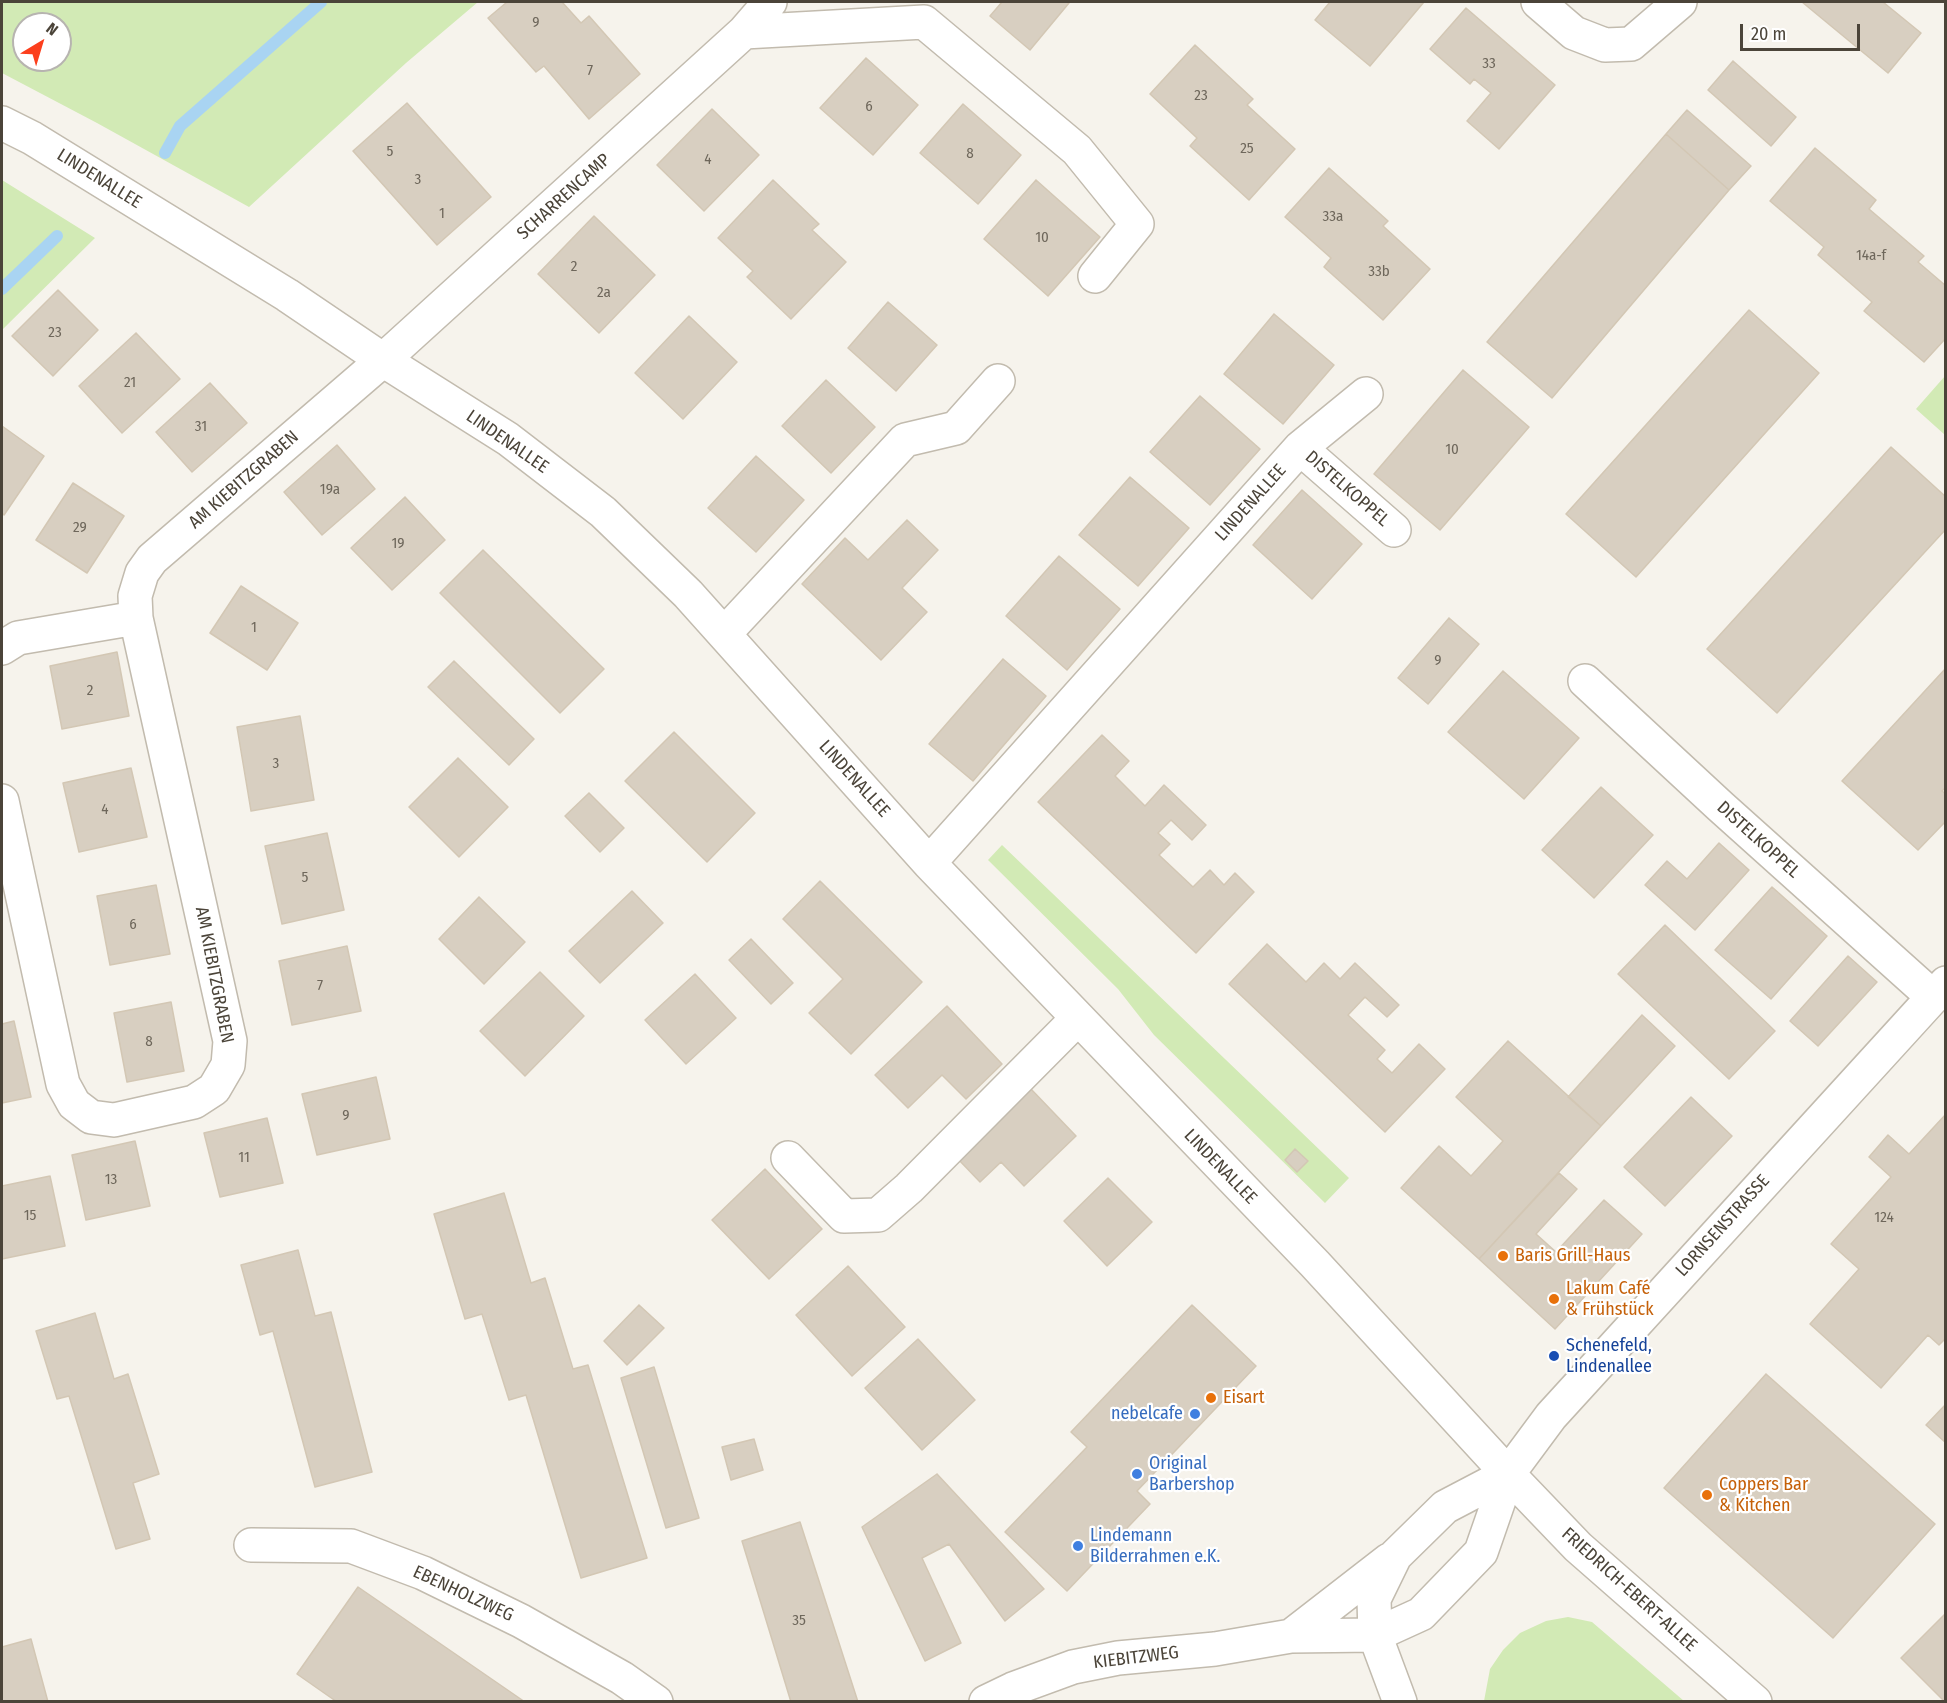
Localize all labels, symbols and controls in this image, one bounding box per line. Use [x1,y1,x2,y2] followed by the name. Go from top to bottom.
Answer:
[12,12,72,72] north arrow
[1743,12,1863,50] scale bar
[532,14,540,32] house number: 9
[43,19,62,39] text: N
[1751,23,1786,45] text: 20 m
[1482,55,1496,73] house number: 33
[587,62,593,80] house number: 7
[1194,87,1208,105] house number: 23
[865,98,873,116] house number: 6
[1240,140,1254,158] house number: 25
[387,143,393,161] house number: 5
[53,144,145,214] street label: LINDENALLEE
[966,145,974,163] house number: 8
[513,149,615,245] street label: SCHARRENCAMP
[704,151,712,169] house number: 4
[415,171,421,189] house number: 3
[439,205,445,223] house number: 1
[1323,208,1343,226] house number: 33a
[1035,229,1049,247] house number: 10
[1856,247,1886,265] house number: 14a-f
[571,258,577,276] house number: 2
[1368,263,1390,281] house number: 33b
[597,284,611,302] house number: 2a
[48,324,62,342] house number: 23
[124,374,136,392] house number: 21
[462,406,552,478] street label: LINDENALLEE
[195,418,207,436] house number: 31
[185,426,303,534] street label: AM KIEBITZGRABEN
[1445,441,1459,459] house number: 10
[1301,447,1393,531] street label: DISTELKOPPEL
[1211,460,1291,546] street label: LINDENALLEE
[320,481,340,499] house number: 19a
[73,519,87,537] house number: 29
[391,535,405,553] house number: 19
[251,619,257,637] house number: 1
[1434,652,1442,670] house number: 9
[87,682,93,700] house number: 2
[814,736,894,822] street label: LINDENALLEE
[273,755,279,773] house number: 3
[1712,797,1804,883] street label: DISTELKOPPEL
[101,801,109,819] house number: 4
[302,869,308,887] house number: 5
[190,905,238,1045] street label: AM KIEBITZGRABEN
[129,916,137,934] house number: 6
[317,977,323,995] house number: 7
[145,1033,153,1051] house number: 8
[342,1107,350,1125] house number: 9
[1179,1125,1261,1209] street label: LINDENALLEE
[238,1149,250,1167] house number: 11
[105,1171,117,1189] house number: 13
[1672,1171,1774,1281] street label: LORNSENSTRASSE
[24,1207,36,1225] house number: 15
[1874,1209,1894,1227] house number: 124
[1515,1245,1630,1267] place label: Baris Grill-Haus
[1496,1249,1510,1263] marker: Baris Grill-Haus
[1566,1278,1654,1320] place label: Lakum Café & Frühstück
[1547,1292,1561,1306] marker: Lakum Café & Frühstück
[1566,1335,1652,1378] place label: Schenefeld, Lindenallee
[1547,1349,1561,1363] marker: Schenefeld, Lindenallee
[1223,1387,1265,1409] place label: Eisart
[1204,1391,1218,1405] marker: Eisart
[1111,1403,1183,1425] place label: nebelcafe
[1188,1407,1202,1421] marker: nebelcafe
[1149,1453,1235,1496] place label: Original Barbershop
[1130,1467,1144,1481] marker: Original Barbershop
[1719,1474,1808,1516] place label: Coppers Bar & Kitchen
[1700,1488,1714,1502] marker: Coppers Bar & Kitchen
[1557,1523,1701,1657] street label: FRIEDRICH-EBERT-ALLEE
[1090,1525,1220,1568] place label: Lindemann Bilderrahmen e.K.
[1071,1539,1085,1553] marker: Lindemann Bilderrahmen e.K.
[409,1561,517,1627] street label: EBENHOLZWEG
[792,1612,806,1630] house number: 35
[1092,1642,1180,1674] street label: KIEBITZWEG

